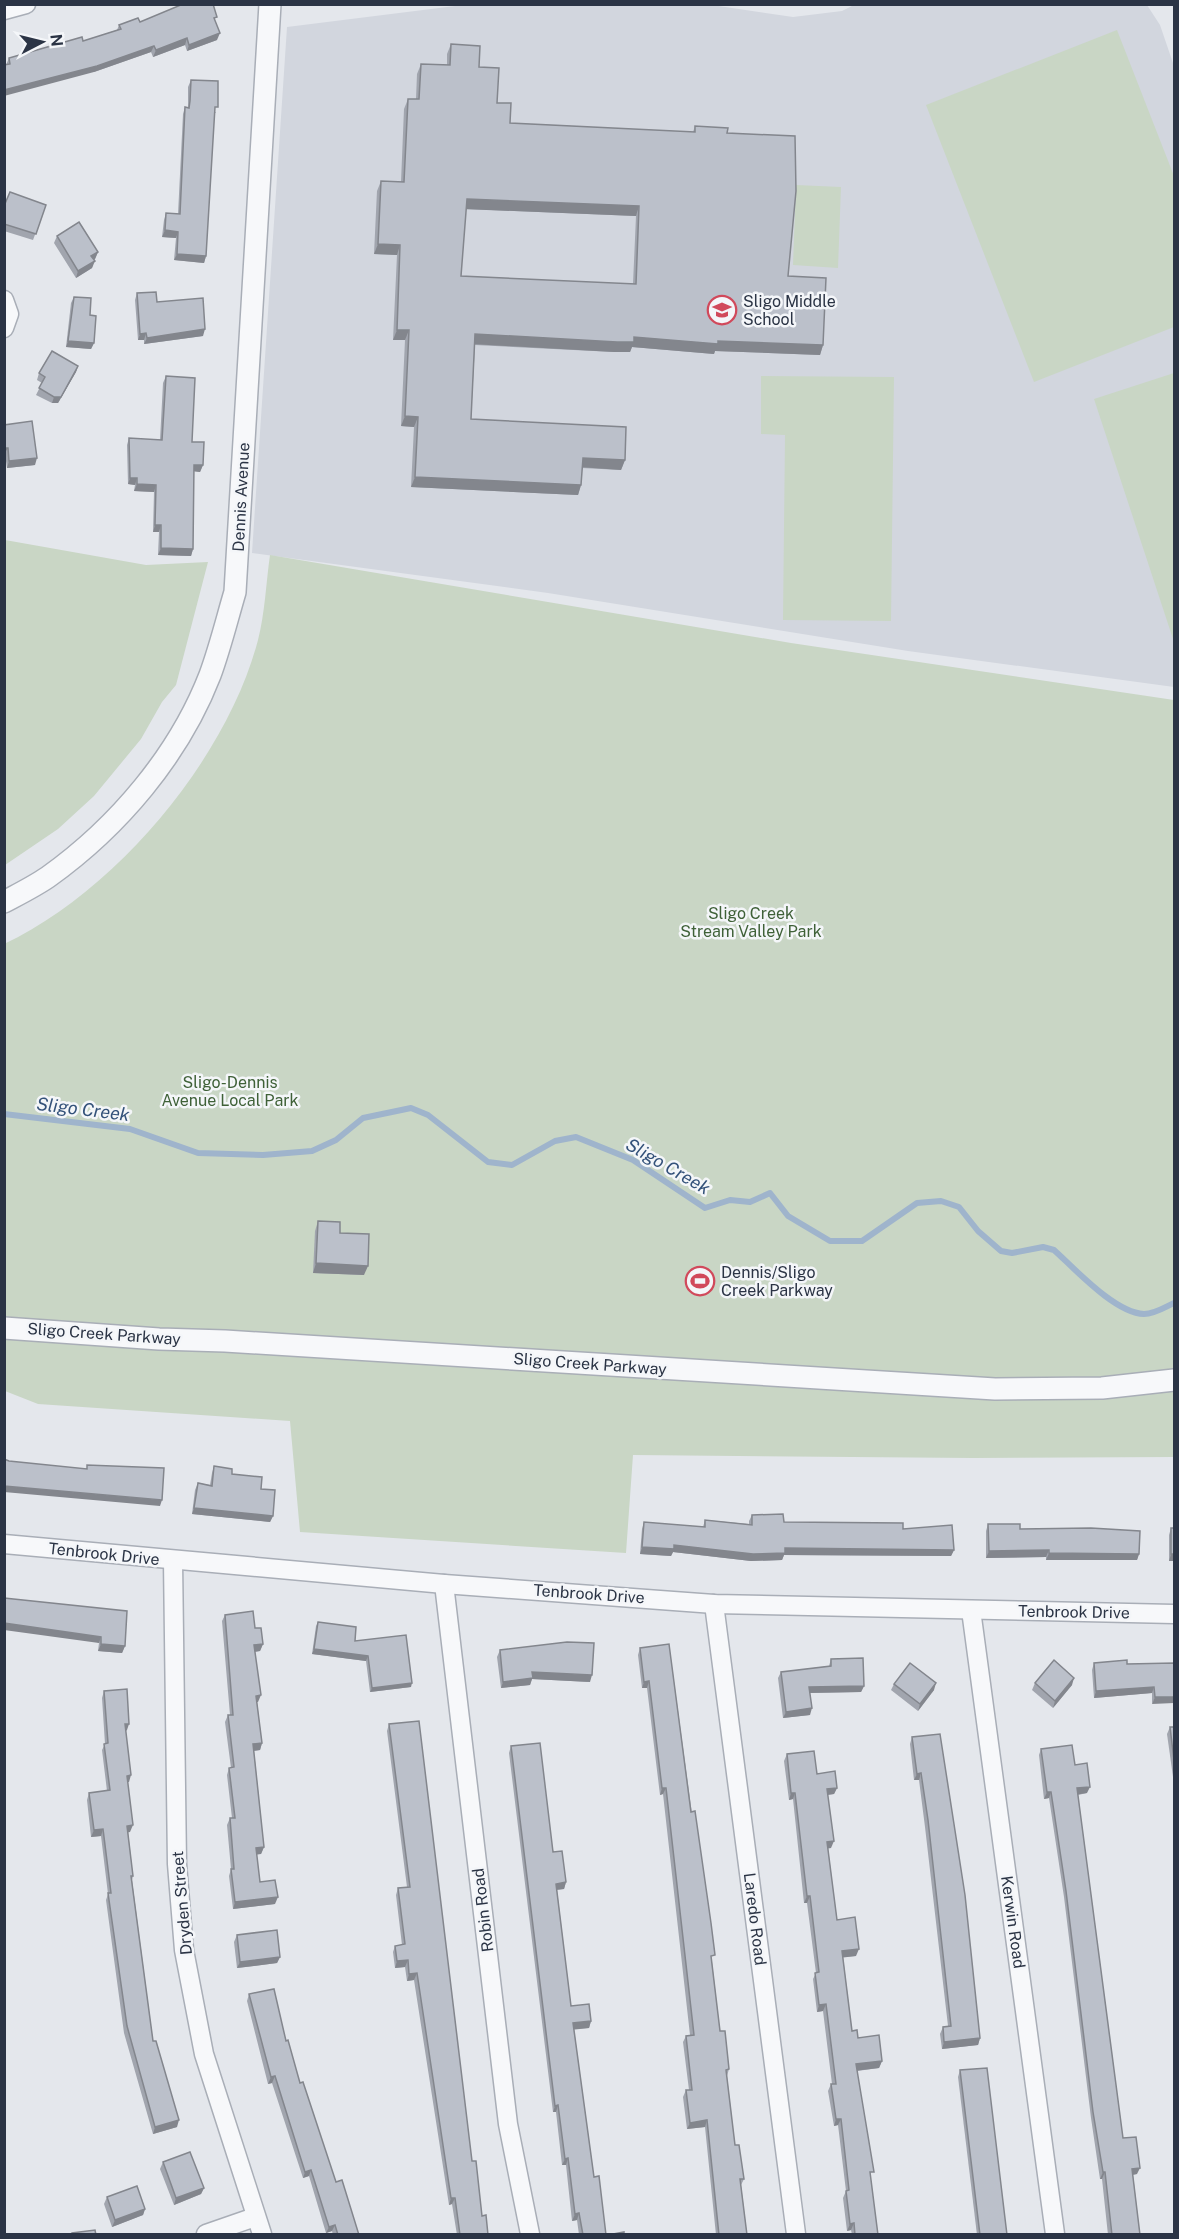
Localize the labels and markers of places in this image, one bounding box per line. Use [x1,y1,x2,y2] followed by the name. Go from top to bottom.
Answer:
[743,292,836,329] place label: Sligo Middle School
[706,294,738,326] school or university icon: Sligo Middle School
[721,1263,833,1300] place label: Dennis/Sligo Creek Parkway
[684,1265,716,1297] sports icon: Dennis/Sligo Creek Parkway

